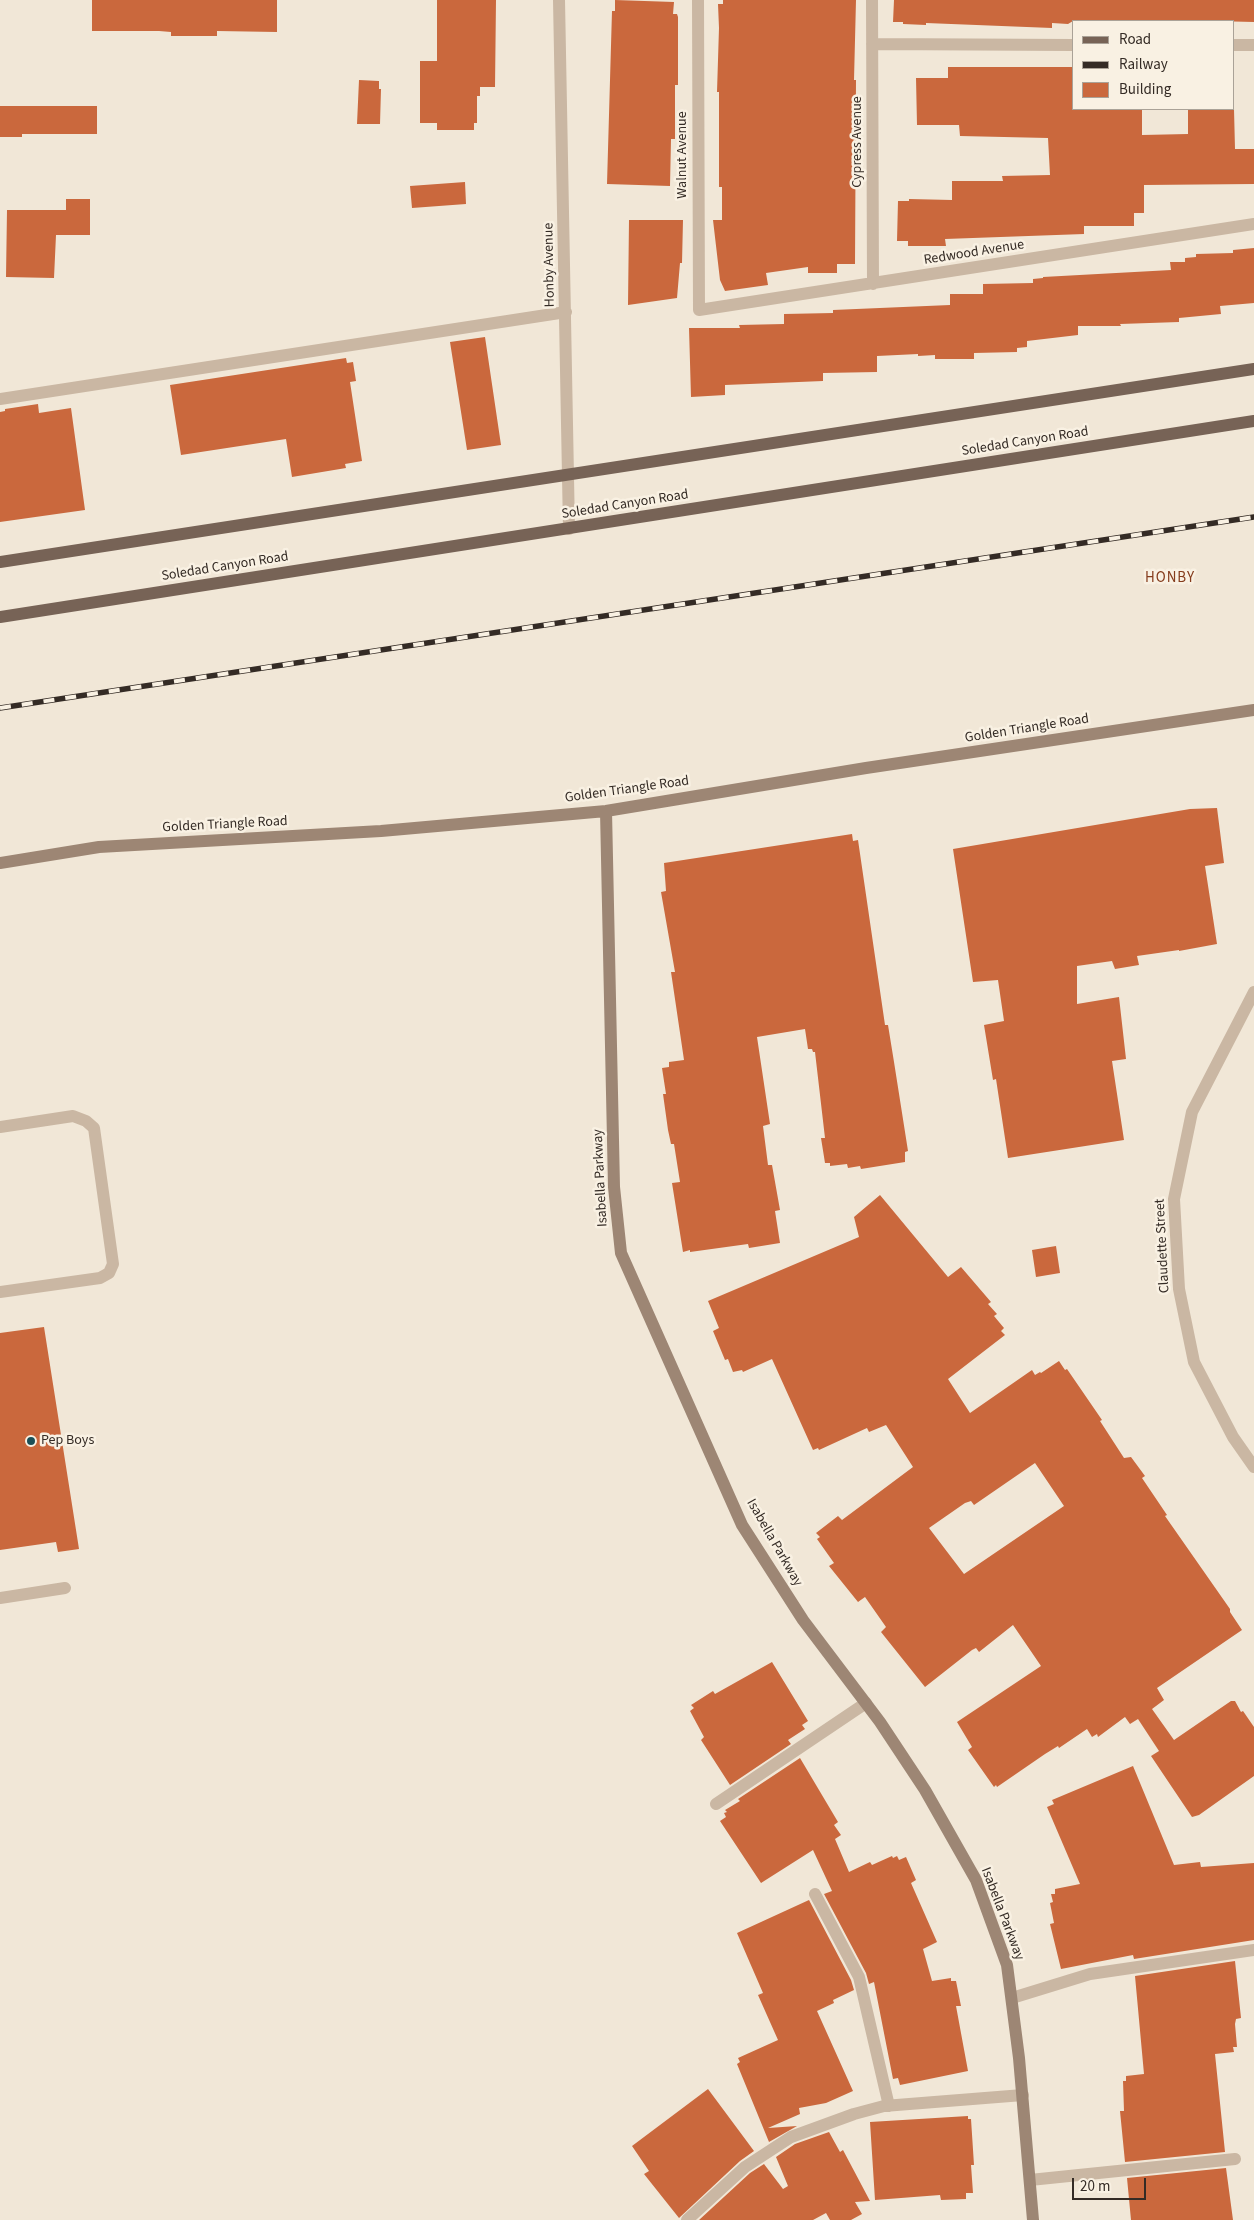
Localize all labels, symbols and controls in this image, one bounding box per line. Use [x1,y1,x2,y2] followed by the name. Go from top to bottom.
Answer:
[1072,20,1234,110] legend
[1119,29,1151,50] text: Road
[1119,54,1168,75] text: Railway
[1119,79,1171,100] text: Building
[850,96,866,188] street label: Cypress Avenue
[675,111,691,199] street label: Walnut Avenue
[541,223,559,307] street label: Honby Avenue
[923,237,1025,269] street label: Redwood Avenue
[960,424,1090,460] street label: Soledad Canyon Road
[560,487,690,523] street label: Soledad Canyon Road
[160,549,290,585] street label: Soledad Canyon Road
[1144,570,1196,588] district label: HONBY
[964,711,1090,747] street label: Golden Triangle Road
[564,773,690,807] street label: Golden Triangle Road
[162,813,288,837] street label: Golden Triangle Road
[590,1129,612,1227] street label: Isabella Parkway
[1152,1198,1174,1294] street label: Claudette Street
[41,1433,94,1449] place label: Pep Boys
[25,1435,37,1447] marker: Pep Boys
[742,1496,806,1590] street label: Isabella Parkway
[977,1865,1027,1963] street label: Isabella Parkway
[1074,2168,1148,2200] scale bar
[1080,2176,1110,2197] text: 20 m

